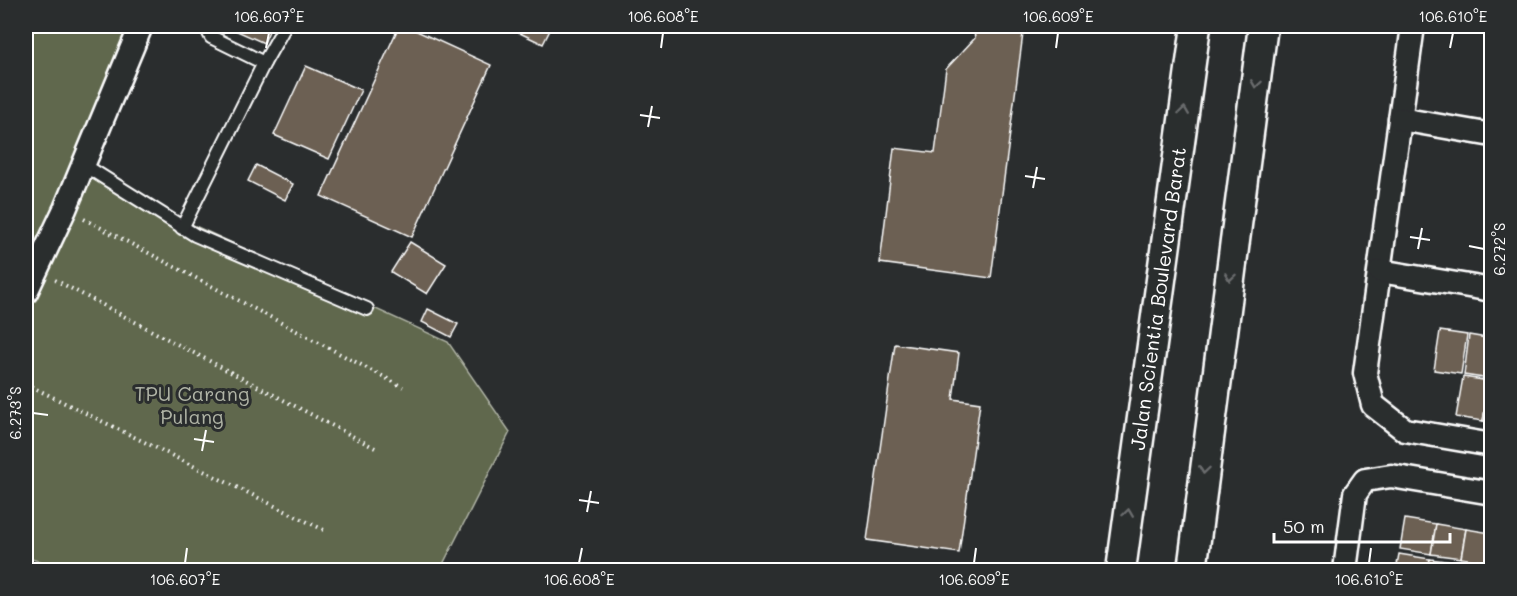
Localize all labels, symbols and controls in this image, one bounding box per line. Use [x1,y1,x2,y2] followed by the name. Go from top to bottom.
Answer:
[234,6,305,26] text: 106.607°E
[627,6,699,26] text: 106.608°E
[1022,6,1094,26] text: 106.609°E
[1419,6,1488,26] text: 106.610°E
[1250,79,1263,88] one-way arrow
[1178,107,1190,116] one-way arrow
[1124,145,1191,452] street label: Jalan Scientia Boulevard Barat
[1489,223,1509,275] text: 6.272°S
[1224,272,1237,281] one-way arrow
[134,380,250,429] park label: TPU Carang Pulang
[5,386,25,440] text: 6.273°S
[1198,465,1210,475] one-way arrow
[1274,506,1450,544] scale bar
[1122,508,1134,517] one-way arrow
[1283,514,1325,538] text: 50 m
[150,569,221,589] text: 106.607°E
[543,569,615,589] text: 106.608°E
[938,569,1010,589] text: 106.609°E
[1335,569,1404,589] text: 106.610°E

